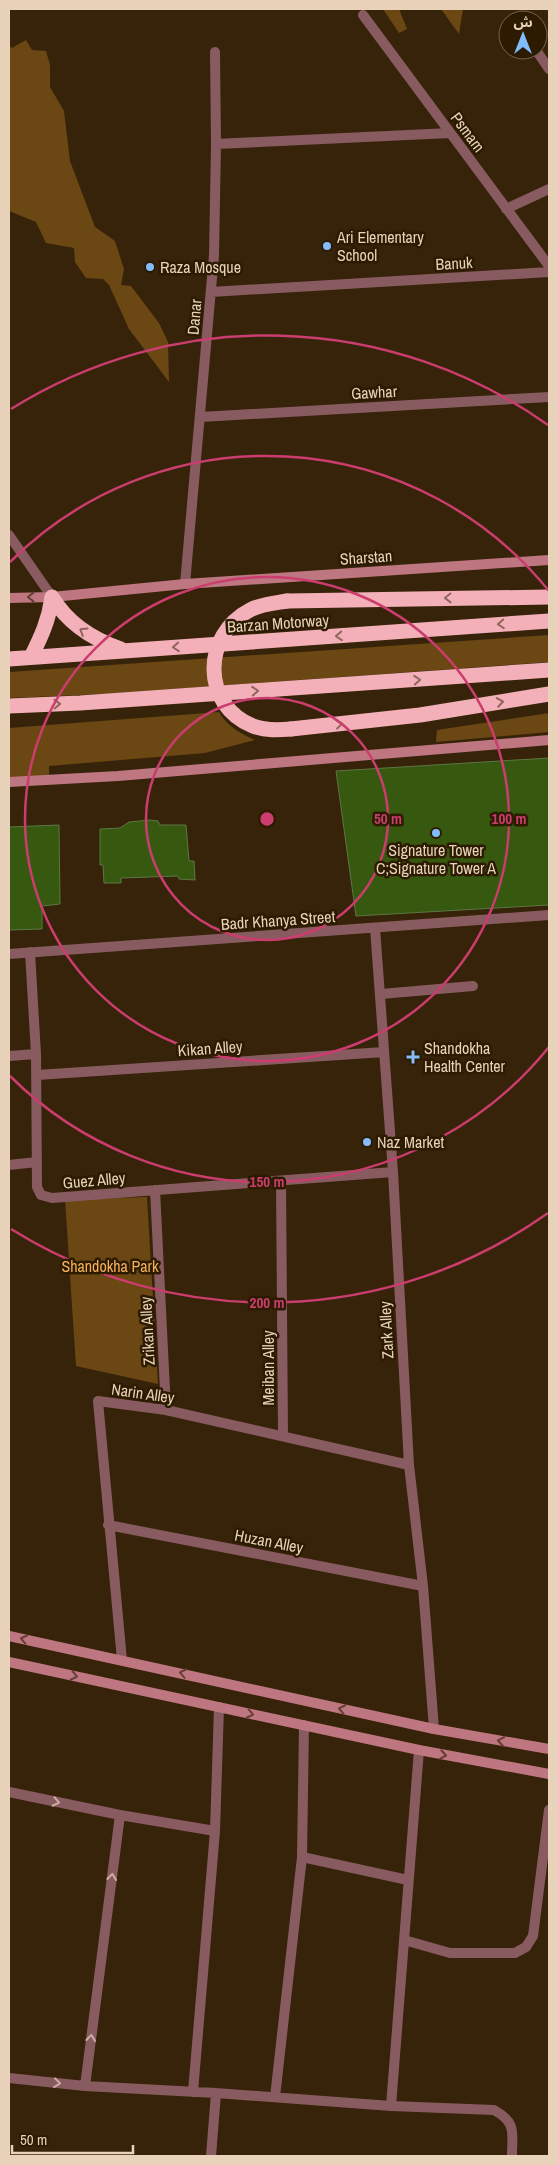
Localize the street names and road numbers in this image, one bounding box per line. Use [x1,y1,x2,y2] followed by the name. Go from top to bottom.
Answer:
[446,108,490,156] street label: Psmam
[435,251,474,275] street label: Banuk
[181,298,207,336] street label: Danar
[350,380,398,404] street label: Gawhar
[339,544,393,570] street label: Sharstan
[226,608,330,638] street label: Barzan Motorway
[220,905,336,935] street label: Badr Khanya Street
[177,1035,244,1061] street label: Kikan Alley
[62,1166,127,1194] street label: Guez Alley
[134,1296,160,1366] street label: Zrikan Alley
[373,1300,398,1359] street label: Zark Alley
[257,1330,279,1406] street label: Meiban Alley
[110,1378,176,1408] street label: Narin Alley
[233,1524,306,1558] street label: Huzan Alley

